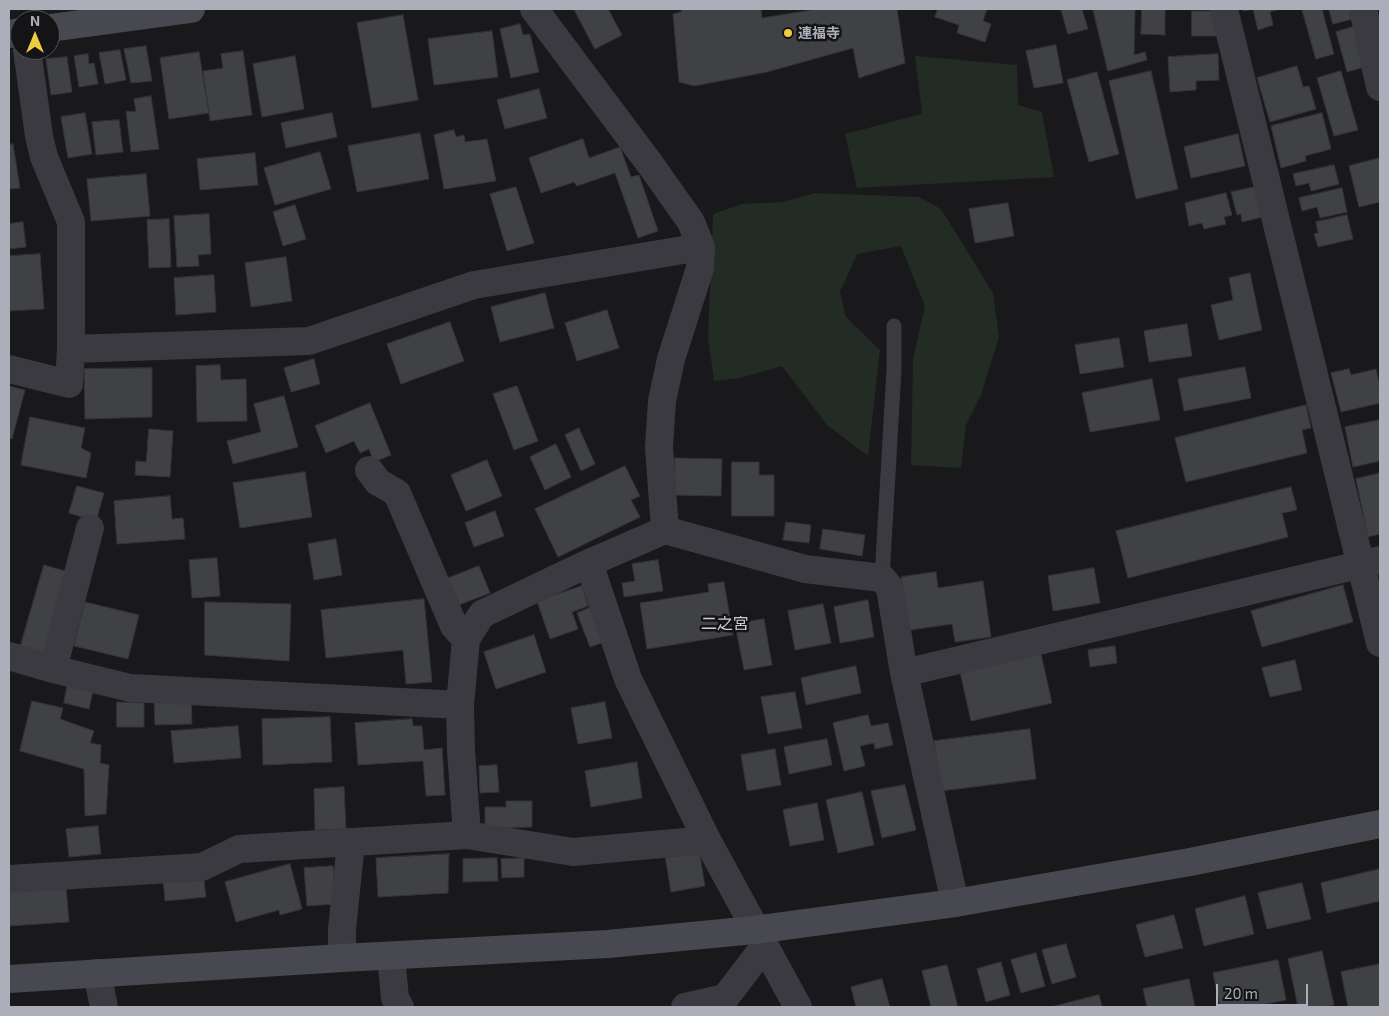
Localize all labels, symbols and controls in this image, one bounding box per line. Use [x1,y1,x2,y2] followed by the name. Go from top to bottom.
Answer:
[10,10,60,60] north arrow
[30,12,40,29] text: N
[798,25,840,41] place label: 連福寺
[782,27,794,39] marker: 連福寺
[701,614,749,634] district label: 二之宮
[1219,974,1312,1006] scale bar
[1224,984,1258,1002] text: 20 m

